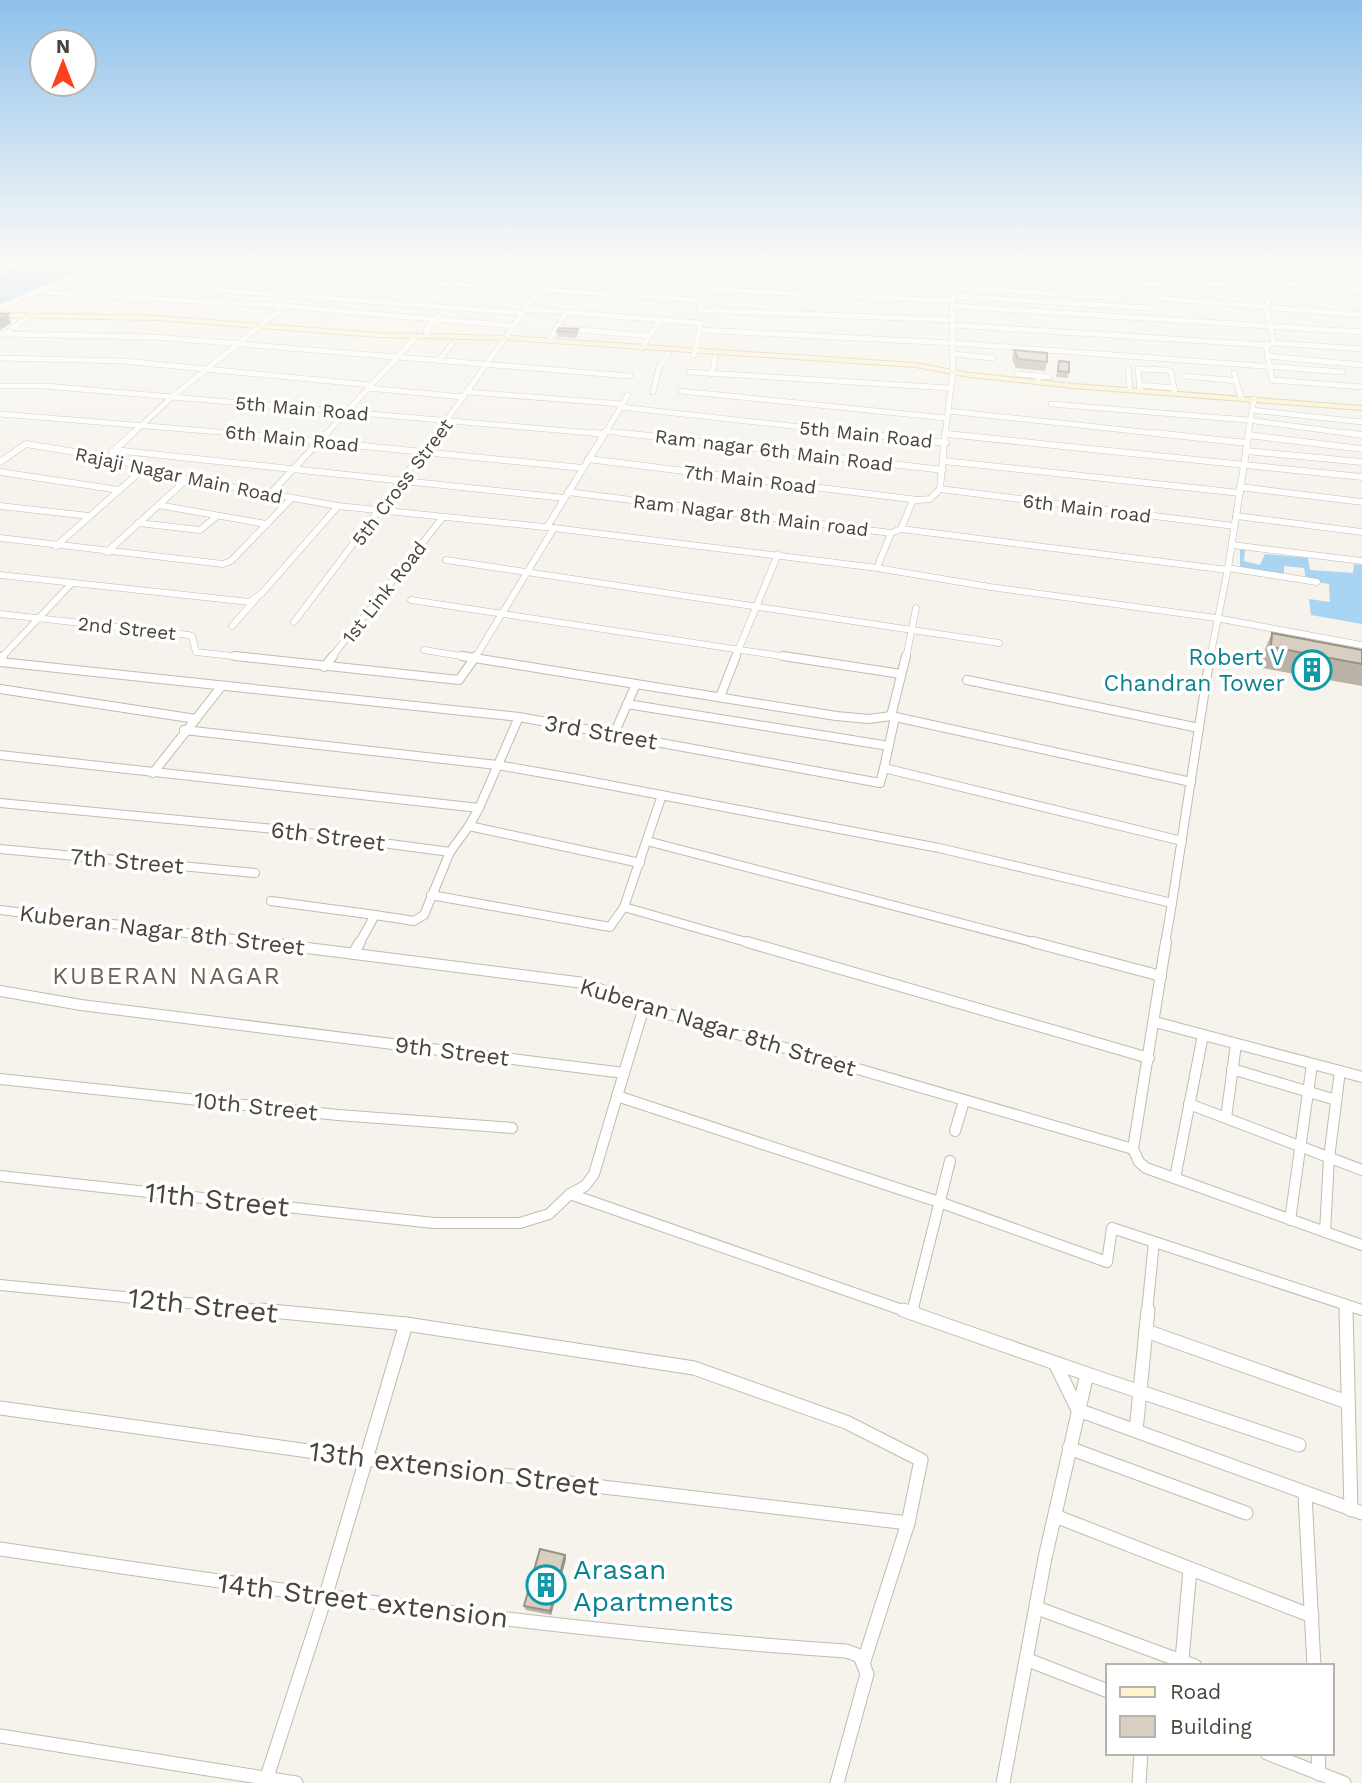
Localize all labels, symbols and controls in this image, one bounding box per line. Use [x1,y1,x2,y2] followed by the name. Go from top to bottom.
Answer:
[28,28,98,98] north arrow
[56,35,70,58] text: N
[234,391,370,426] street label: 5th Main Road
[347,414,458,550] street label: 5th Cross Street
[798,416,934,453] street label: 5th Main Road
[224,420,360,457] street label: 6th Main Road
[654,424,894,477] street label: Ram nagar 6th Main Road
[73,442,285,509] street label: Rajaji Nagar Main Road
[682,460,818,499] street label: 7th Main Road
[1021,489,1153,528] street label: 6th Main road
[632,490,870,541] street label: Ram Nagar 8th Main road
[337,537,431,648] street label: 1st Link Road
[77,612,177,645] street label: 2nd Street
[1103,644,1285,697] place label: Robert V Chandran Tower
[1291,649,1333,691] building icon: Robert V Chandran Tower
[542,709,660,756] street label: 3rd Street
[269,816,387,857] street label: 6th Street
[69,843,185,880] street label: 7th Street
[18,900,307,961] street label: Kuberan Nagar 8th Street
[52,962,282,990] district label: KUBERAN NAGAR
[576,973,860,1083] street label: Kuberan Nagar 8th Street
[393,1031,511,1072] street label: 9th Street
[193,1087,319,1126] street label: 10th Street
[143,1176,291,1223] street label: 11th Street
[127,1281,280,1330] street label: 12th Street
[307,1434,601,1503] street label: 13th extension Street
[573,1553,734,1618] place label: Arasan Apartments
[525,1564,567,1606] building icon: Arasan Apartments
[216,1566,510,1635] street label: 14th Street extension
[1106,1664,1334,1755] legend
[1170,1679,1221,1704] text: Road
[1170,1714,1252,1739] text: Building

